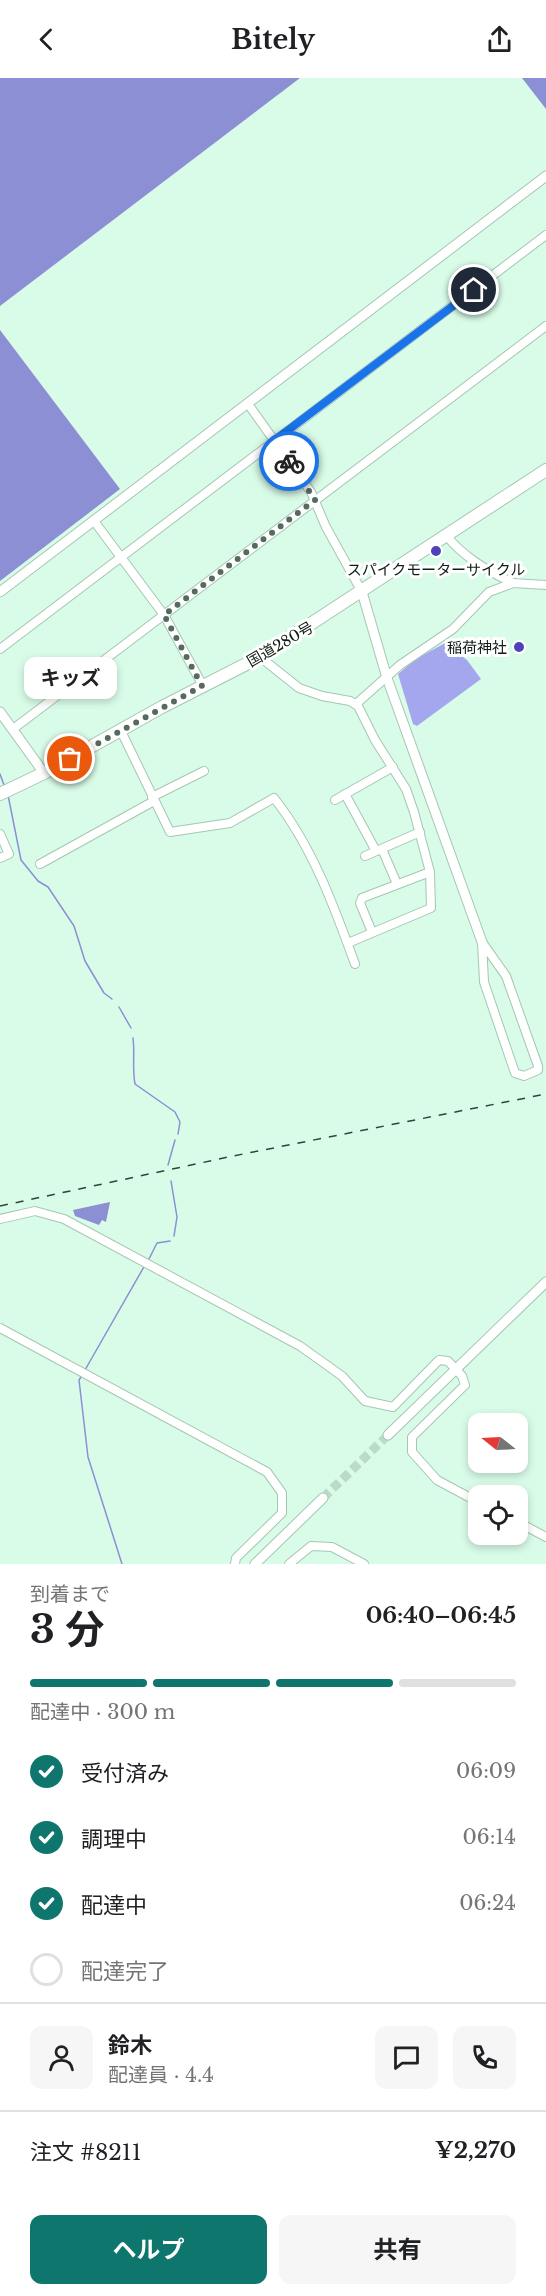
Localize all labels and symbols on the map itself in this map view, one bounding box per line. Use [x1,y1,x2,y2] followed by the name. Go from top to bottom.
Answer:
[448,264,499,315] pin
[259,431,319,491] courier
[429,544,443,558] marker: スパイクモーターサイクル
[347,560,525,579] place label: スパイクモーターサイクル
[243,617,317,671] street label: 国道280号
[447,638,507,657] place label: 稲荷神社
[512,640,526,654] marker: 稲荷神社
[23,657,116,699] callout: キッズ
[44,733,95,784] pin
[468,1413,528,1473] north arrow

